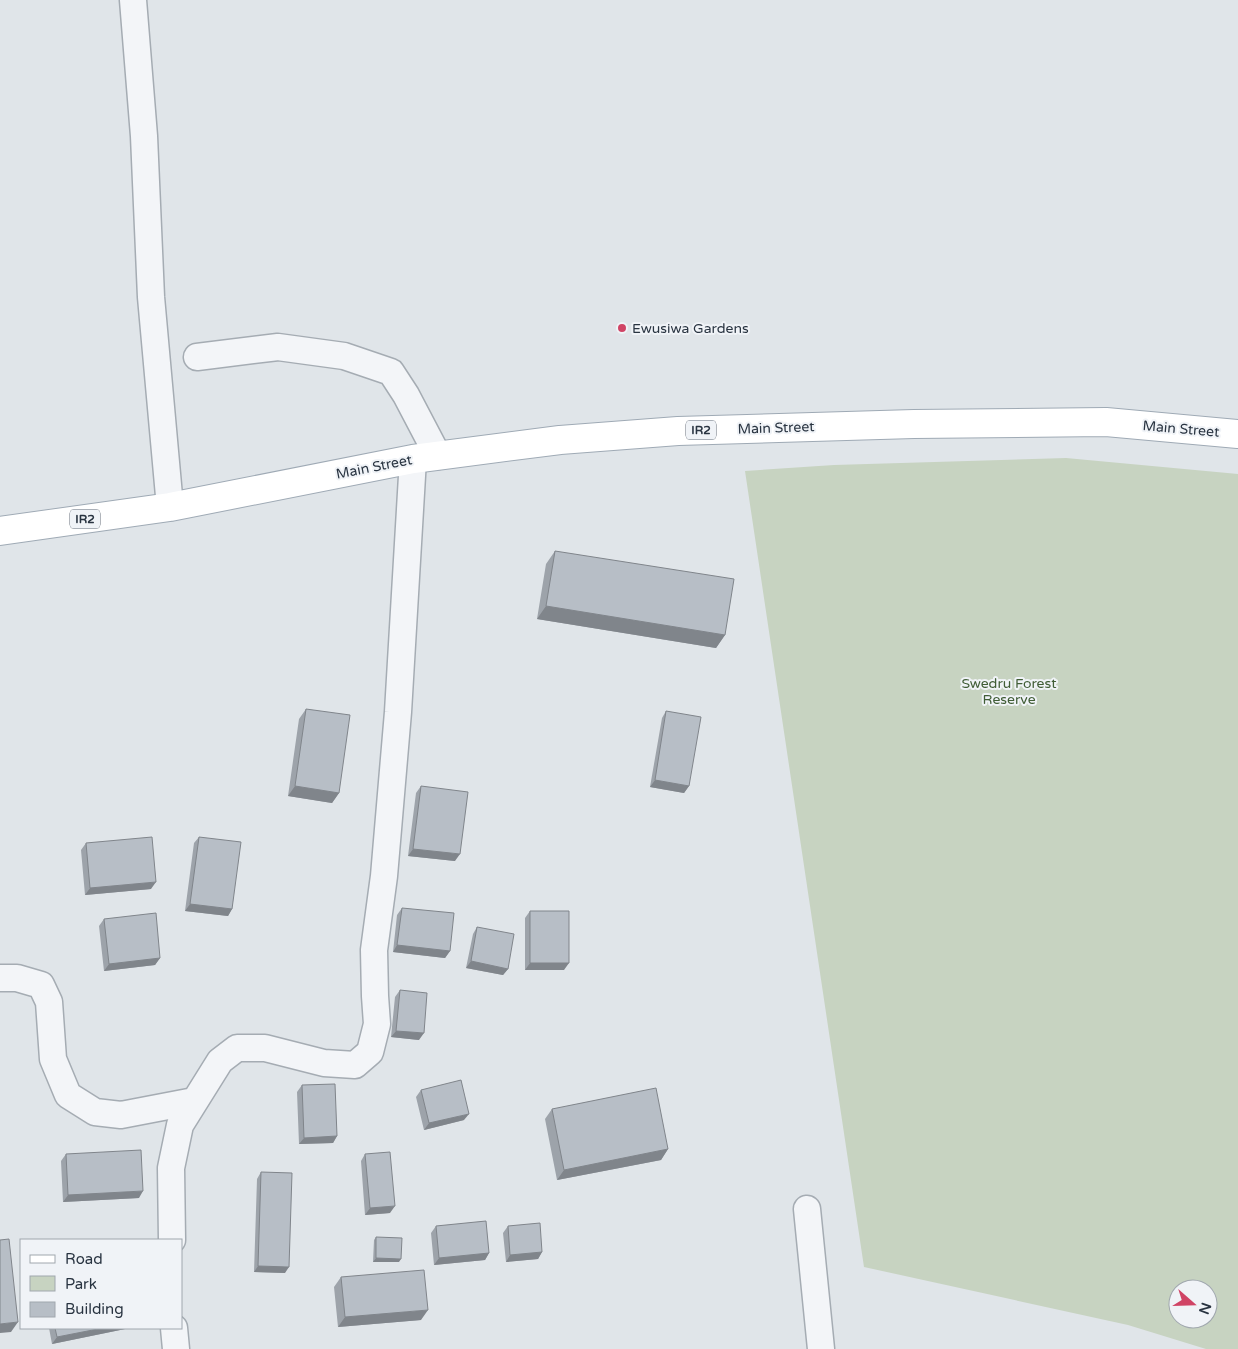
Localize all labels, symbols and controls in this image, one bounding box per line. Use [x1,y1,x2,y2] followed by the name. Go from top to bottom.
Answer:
[632,320,749,337] place label: Ewusiwa Gardens
[616,322,628,334] marker: Ewusiwa Gardens
[1142,417,1221,441] street label: Main Street
[737,418,815,438] street label: Main Street
[686,420,716,440] road number: IR2
[335,451,414,483] street label: Main Street
[70,509,100,528] road number: IR2
[961,675,1057,708] park label: Swedru Forest Reserve
[20,1239,182,1329] legend
[65,1250,103,1268] text: Road
[65,1275,97,1293] text: Park
[1168,1279,1218,1329] north arrow
[65,1300,124,1318] text: Building
[1195,1300,1215,1316] text: N

